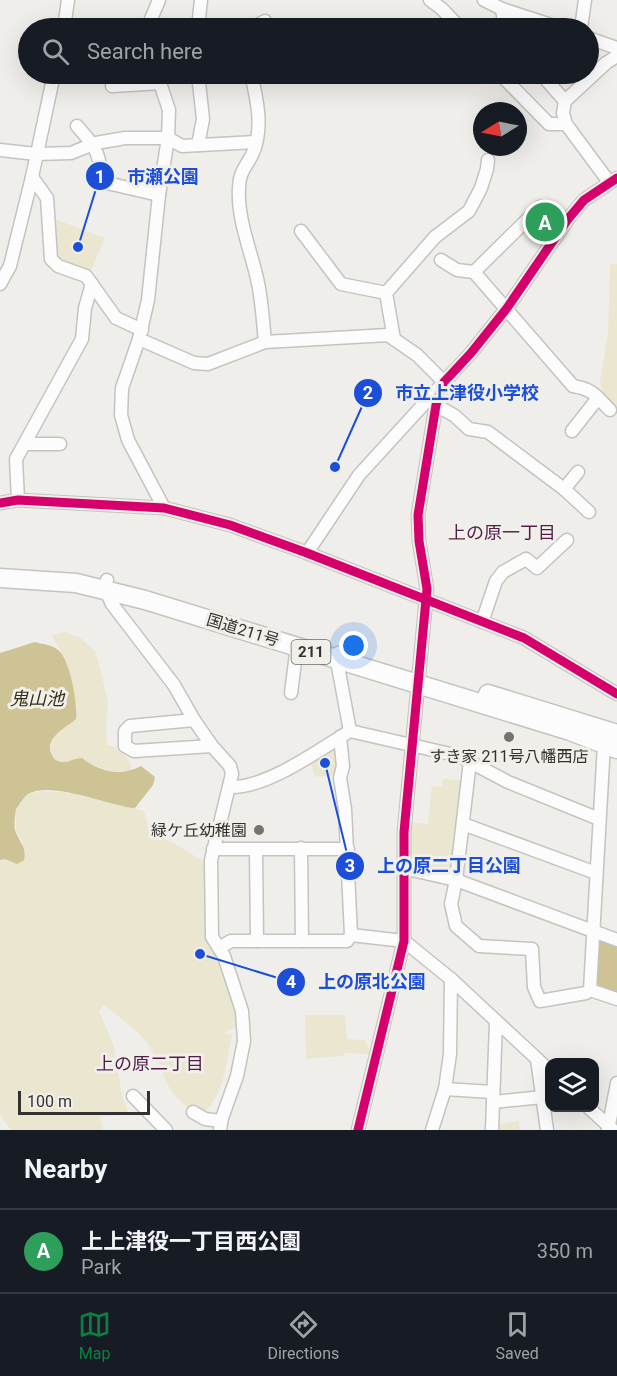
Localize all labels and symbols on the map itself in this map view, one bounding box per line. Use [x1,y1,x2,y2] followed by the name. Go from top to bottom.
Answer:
[473,102,527,156] north arrow
[85,158,211,194] callout: 市瀬公園
[95,166,105,187] text: 1
[127,166,199,187] text: 市瀬公園
[526,200,564,244] pin: A
[353,375,551,411] callout: 市立上津役小学校
[363,382,373,403] text: 2
[395,382,539,403] text: 市立上津役小学校
[448,522,556,543] district label: 上の原一丁目
[204,610,282,650] street label: 国道211号
[339,631,368,660] your location
[292,640,330,664] road number: 211
[10,688,66,709] water label: 鬼山池
[502,730,516,744] marker: すき家 211号八幡西店
[430,747,588,766] place label: すき家 211号八幡西店
[151,821,247,840] place label: 緑ケ丘幼稚園
[252,823,266,837] marker: 緑ケ丘幼稚園
[335,848,533,884] callout: 上の原二丁目公園
[345,855,355,876] text: 3
[377,855,521,876] text: 上の原二丁目公園
[276,964,438,1000] callout: 上の原北公園
[286,971,296,992] text: 4
[318,971,426,992] text: 上の原北公園
[96,1053,204,1074] district label: 上の原二丁目
[18,1088,150,1116] scale bar

